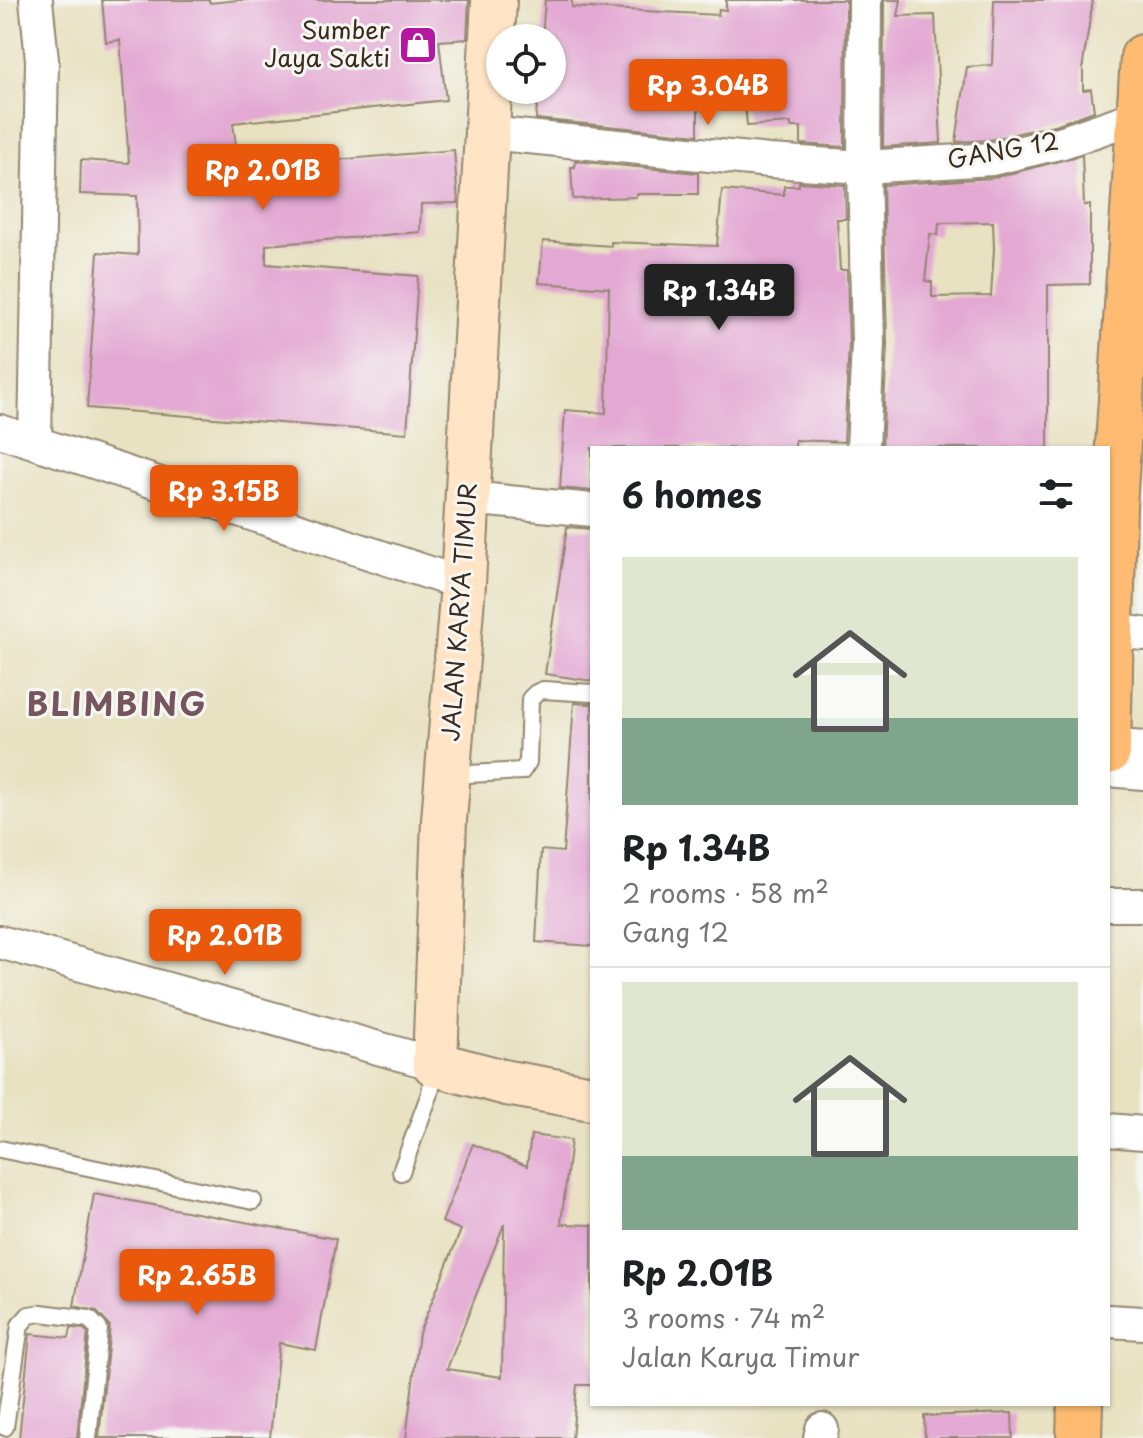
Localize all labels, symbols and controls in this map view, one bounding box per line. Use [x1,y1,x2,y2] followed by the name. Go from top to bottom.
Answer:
[264,11,391,75] place label: Sumber Jaya Sakti
[397,24,439,66] shop icon: Sumber Jaya Sakti
[486,24,566,104] map controls
[486,24,566,104] button: locate
[625,59,791,127] pin: Rp 3.04B
[647,65,769,104] text: Rp 3.04B
[944,122,1061,177] street label: GANG 12
[180,144,346,212] pin: Rp 2.01B
[205,150,321,189] text: Rp 2.01B
[636,264,802,332] pin: Rp 1.34B
[662,270,776,309] text: Rp 1.34B
[141,465,307,533] pin: Rp 3.15B
[622,468,762,520] text: 6 homes
[168,471,280,510] text: Rp 3.15B
[1034,472,1078,516] icon: filters
[431,481,485,743] street label: JALAN KARYA TIMUR
[778,609,922,753] icon: home
[26,679,208,727] district label: BLIMBING
[622,821,771,873] text: Rp 1.34B
[622,873,829,912] text: 2 rooms · 58 m²
[142,909,308,977] pin: Rp 2.01B
[622,912,729,951] text: Gang 12
[167,915,283,954] text: Rp 2.01B
[778,1034,922,1178] icon: home
[622,1246,773,1298] text: Rp 2.01B
[114,1249,280,1317] pin: Rp 2.65B
[137,1255,257,1294] text: Rp 2.65B
[622,1298,826,1337] text: 3 rooms · 74 m²
[622,1337,859,1376] text: Jalan Karya Timur

